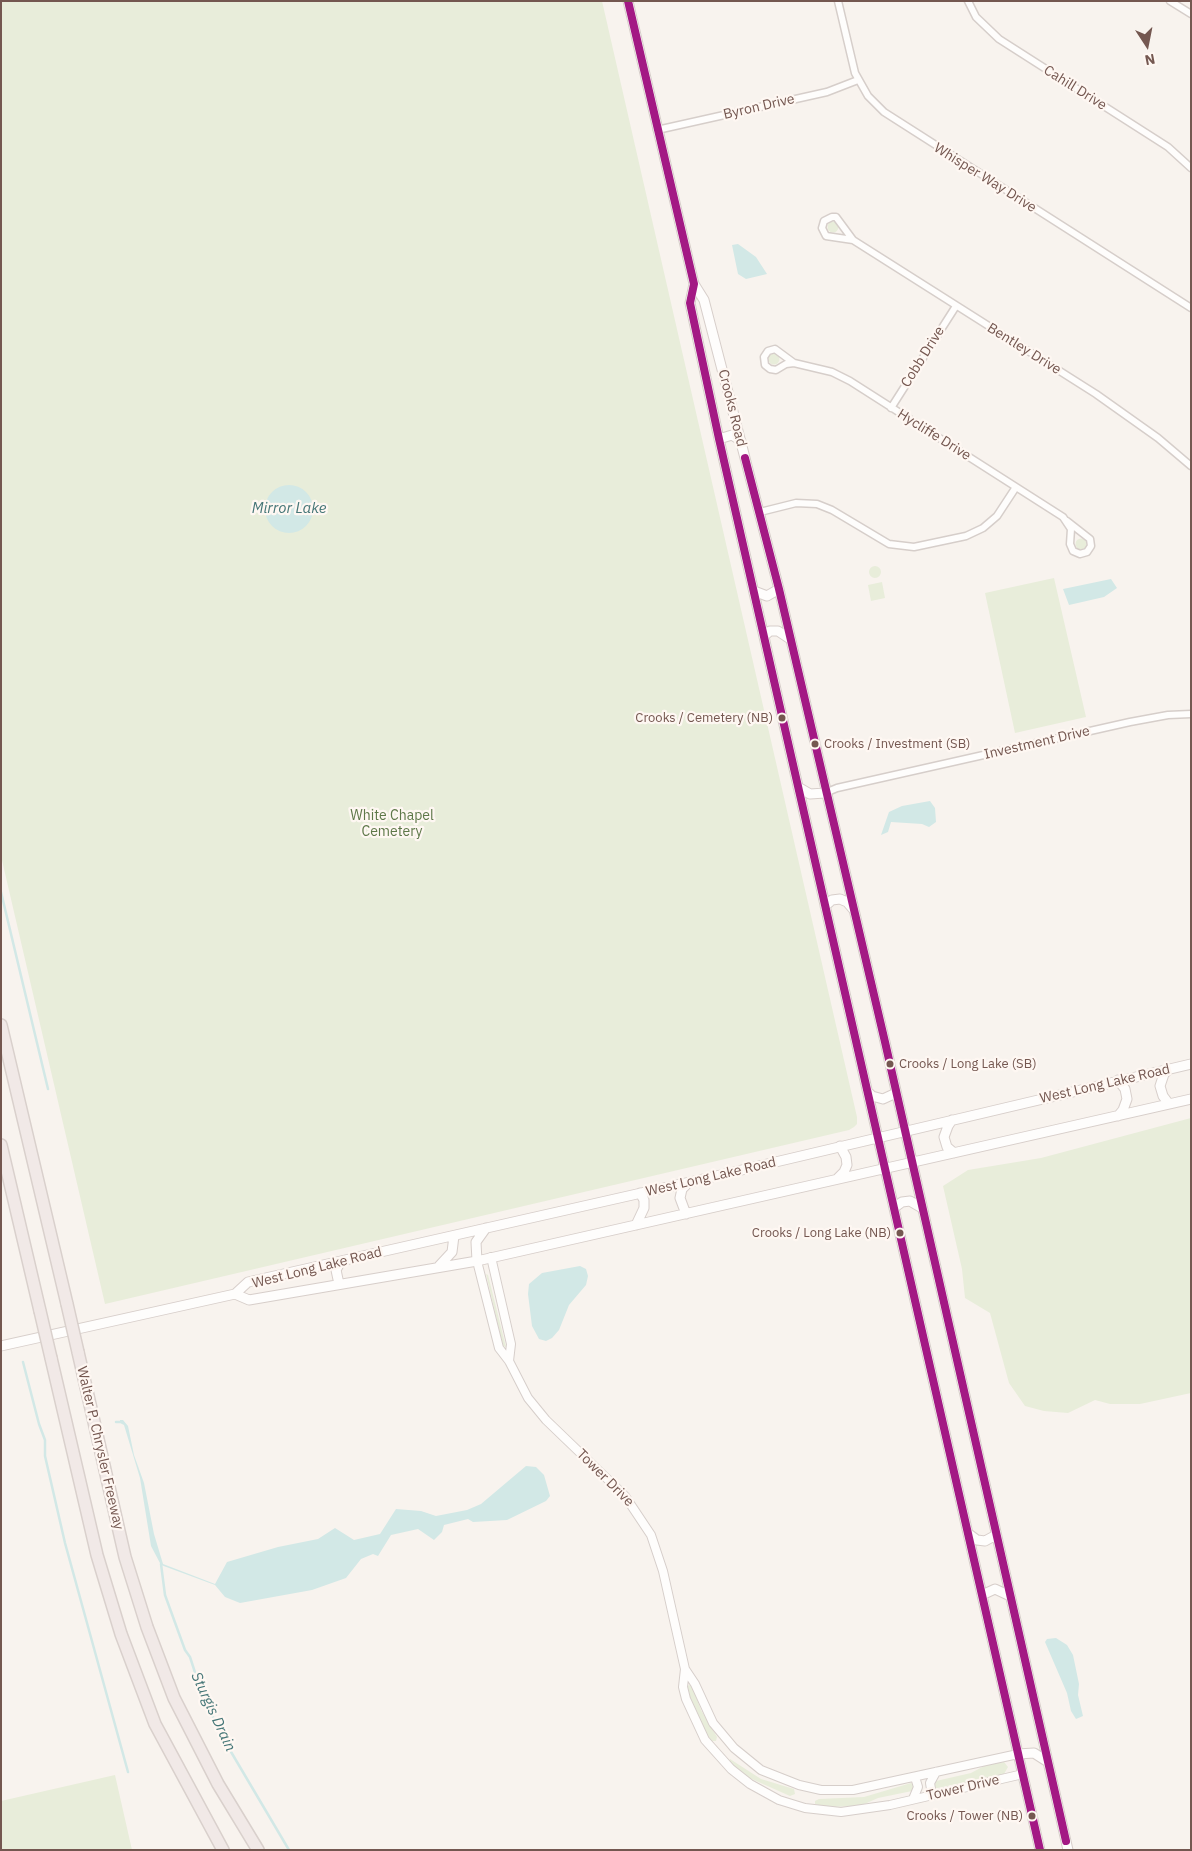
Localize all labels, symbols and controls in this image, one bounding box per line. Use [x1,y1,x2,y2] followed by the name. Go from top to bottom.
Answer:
[1122,20,1172,70] north arrow
[1143,50,1157,70] text: N
[1040,62,1110,114] street label: Cahill Drive
[722,91,796,123] street label: Byron Drive
[931,140,1039,216] street label: Whisper Way Drive
[984,320,1064,378] street label: Bentley Drive
[898,323,948,391] street label: Cobb Drive
[714,368,750,448] street label: Crooks Road
[894,406,974,464] street label: Hycliffe Drive
[252,500,326,518] water label: Mirror Lake
[635,710,773,726] place label: Crooks / Cemetery (NB)
[777,713,787,723] marker: Crooks / Cemetery (NB)
[982,723,1092,763] street label: Investment Drive
[824,736,970,752] place label: Crooks / Investment (SB)
[810,739,820,749] marker: Crooks / Investment (SB)
[350,808,434,840] park label: White Chapel Cemetery
[899,1056,1037,1072] place label: Crooks / Long Lake (SB)
[885,1059,895,1069] marker: Crooks / Long Lake (SB)
[1038,1061,1172,1107] street label: West Long Lake Road
[644,1154,778,1200] street label: West Long Lake Road
[752,1225,891,1241] place label: Crooks / Long Lake (NB)
[895,1228,905,1238] marker: Crooks / Long Lake (NB)
[250,1244,384,1292] street label: West Long Lake Road
[73,1365,127,1531] street label: Walter P. Chrysler Freeway
[573,1446,637,1510] street label: Tower Drive
[187,1669,239,1755] water label: Sturgis Drain
[925,1771,1001,1805] street label: Tower Drive
[906,1808,1023,1824] place label: Crooks / Tower (NB)
[1027,1811,1037,1821] marker: Crooks / Tower (NB)

